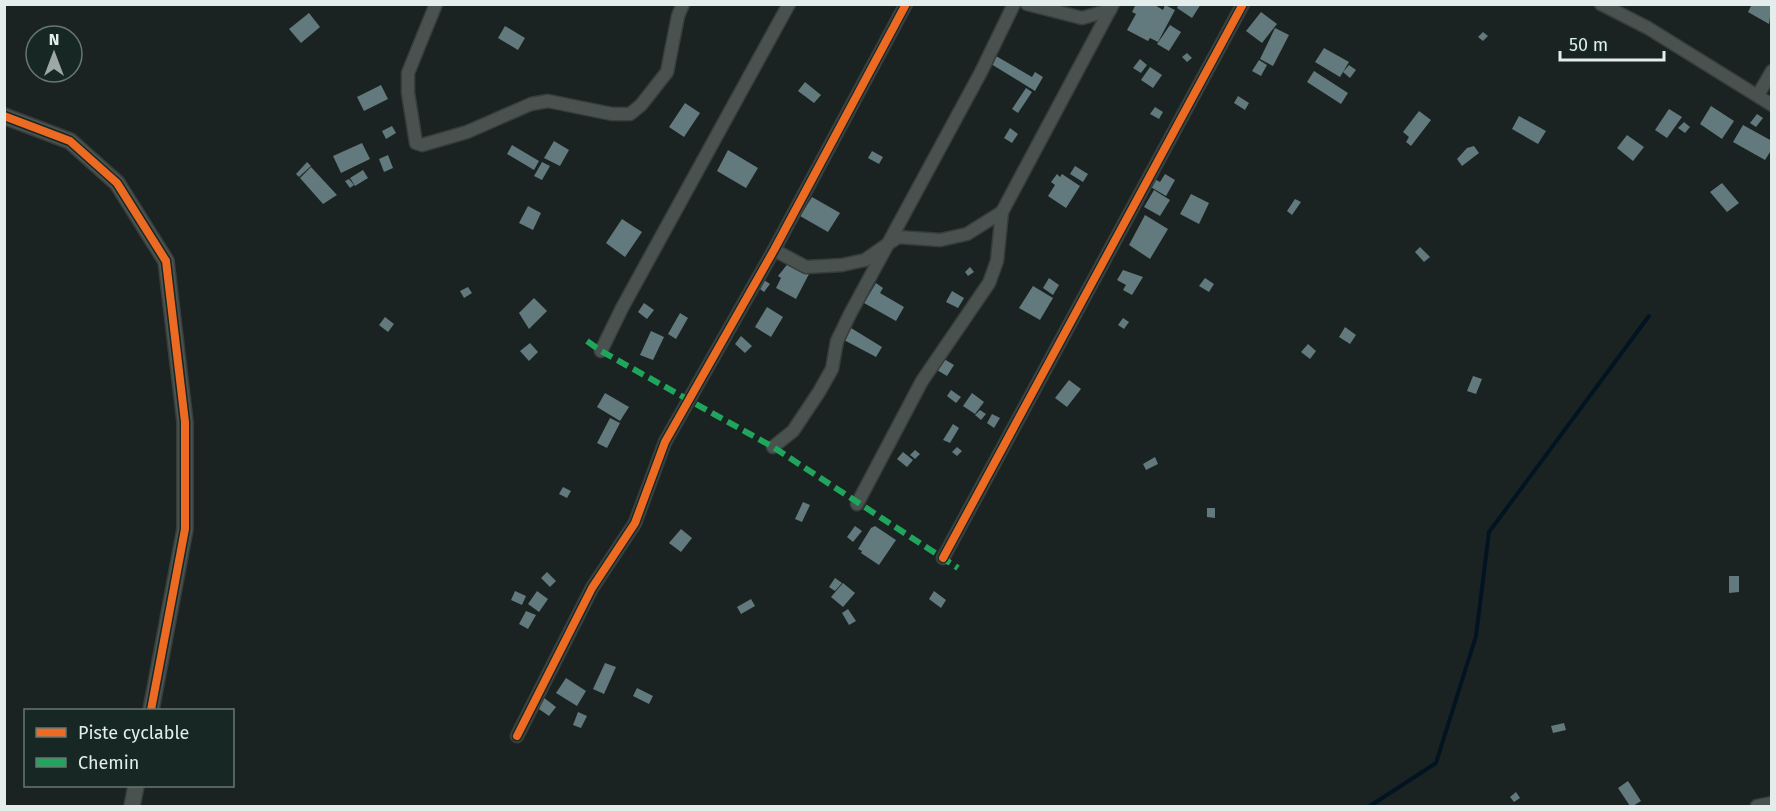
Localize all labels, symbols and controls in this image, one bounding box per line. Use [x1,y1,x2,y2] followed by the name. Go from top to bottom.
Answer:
[24,24,84,84] north arrow
[1560,24,1664,62] scale bar
[49,30,59,49] text: N
[1569,34,1608,56] text: 50 m
[24,709,234,787] legend
[78,722,189,744] text: Piste cyclable
[78,752,139,774] text: Chemin

